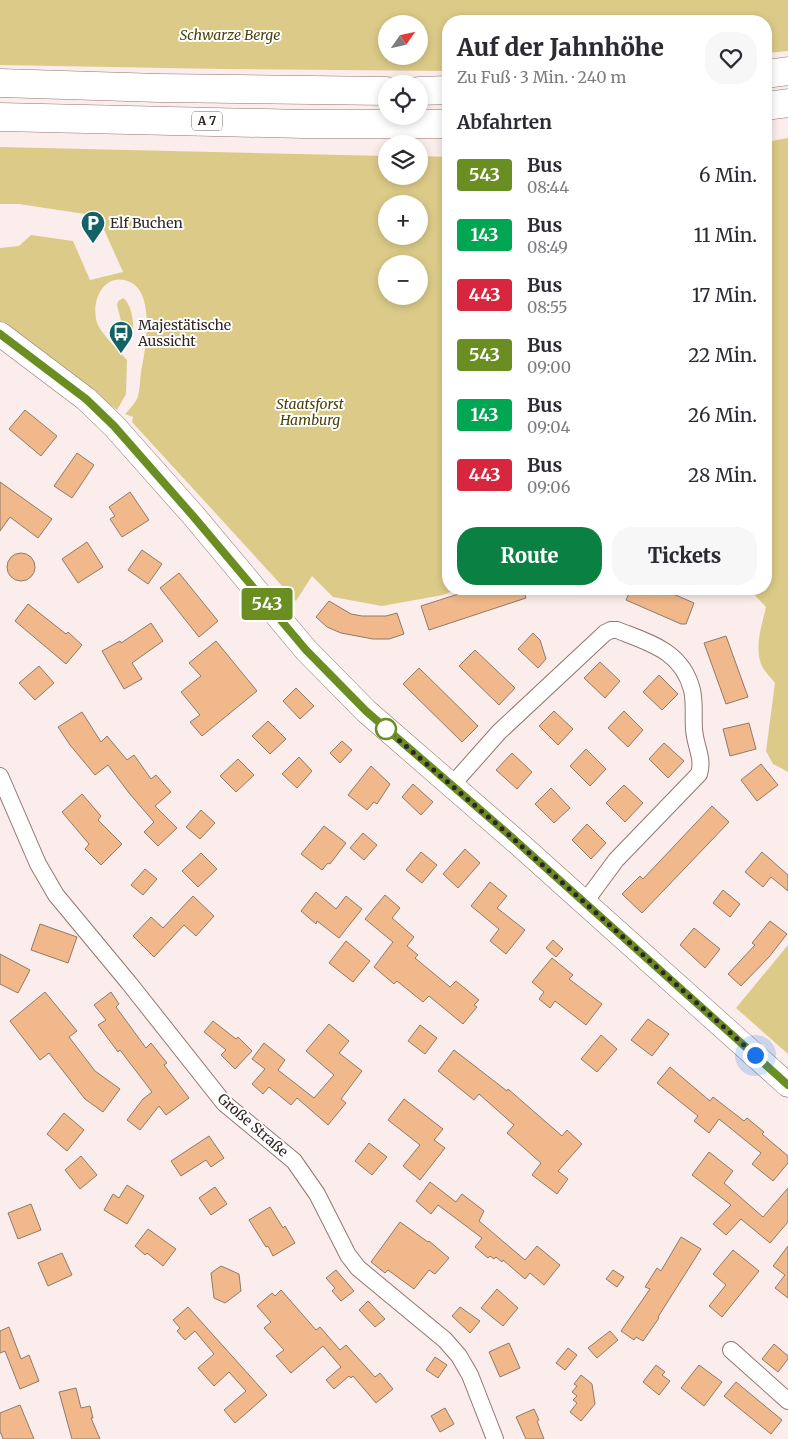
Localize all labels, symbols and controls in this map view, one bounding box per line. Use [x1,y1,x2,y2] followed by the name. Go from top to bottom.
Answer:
[378,15,428,65] north arrow
[378,15,428,305] map controls
[180,26,280,44] park label: Schwarze Berge
[457,32,664,63] text: Auf der Jahnhöhe
[705,32,757,84] button: heart
[457,67,626,87] text: Zu Fuß · 3 Min. · 240 m
[378,75,428,125] button: locate
[457,110,552,134] text: Abfahrten
[192,112,222,130] road number: A 7
[378,135,428,185] button: layers
[527,153,562,177] text: Bus
[469,163,500,186] text: 543
[699,163,757,187] text: 6 Min.
[527,177,569,197] text: 08:44
[378,195,428,245] button: +
[80,210,106,244] parking icon: Elf Buchen
[527,213,562,237] text: Bus
[110,214,183,232] place label: Elf Buchen
[470,223,499,246] text: 143
[694,223,757,247] text: 11 Min.
[527,237,568,257] text: 08:49
[378,255,428,305] button: −
[527,273,562,297] text: Bus
[468,283,501,306] text: 443
[692,283,757,307] text: 17 Min.
[527,297,568,317] text: 08:55
[137,316,231,350] place label: Majestätische Aussicht
[108,320,134,354] bus stop icon: Majestätische Aussicht
[527,333,562,357] text: Bus
[469,343,500,366] text: 543
[688,343,757,367] text: 22 Min.
[527,357,571,377] text: 09:00
[527,393,562,417] text: Bus
[276,395,344,429] park label: Staatsforst Hamburg
[470,403,499,426] text: 143
[688,403,757,427] text: 26 Min.
[527,417,570,437] text: 09:04
[527,453,562,477] text: Bus
[468,463,501,486] text: 443
[688,463,757,487] text: 28 Min.
[527,477,570,497] text: 09:06
[457,527,602,585] button: Route
[612,527,757,585] button: Tickets
[238,588,296,620] line badge: 543
[252,592,282,615] text: 543
[375,718,397,740] unlabelled marker
[743,1043,768,1068] your location
[214,1089,292,1161] street label: Große Straße

